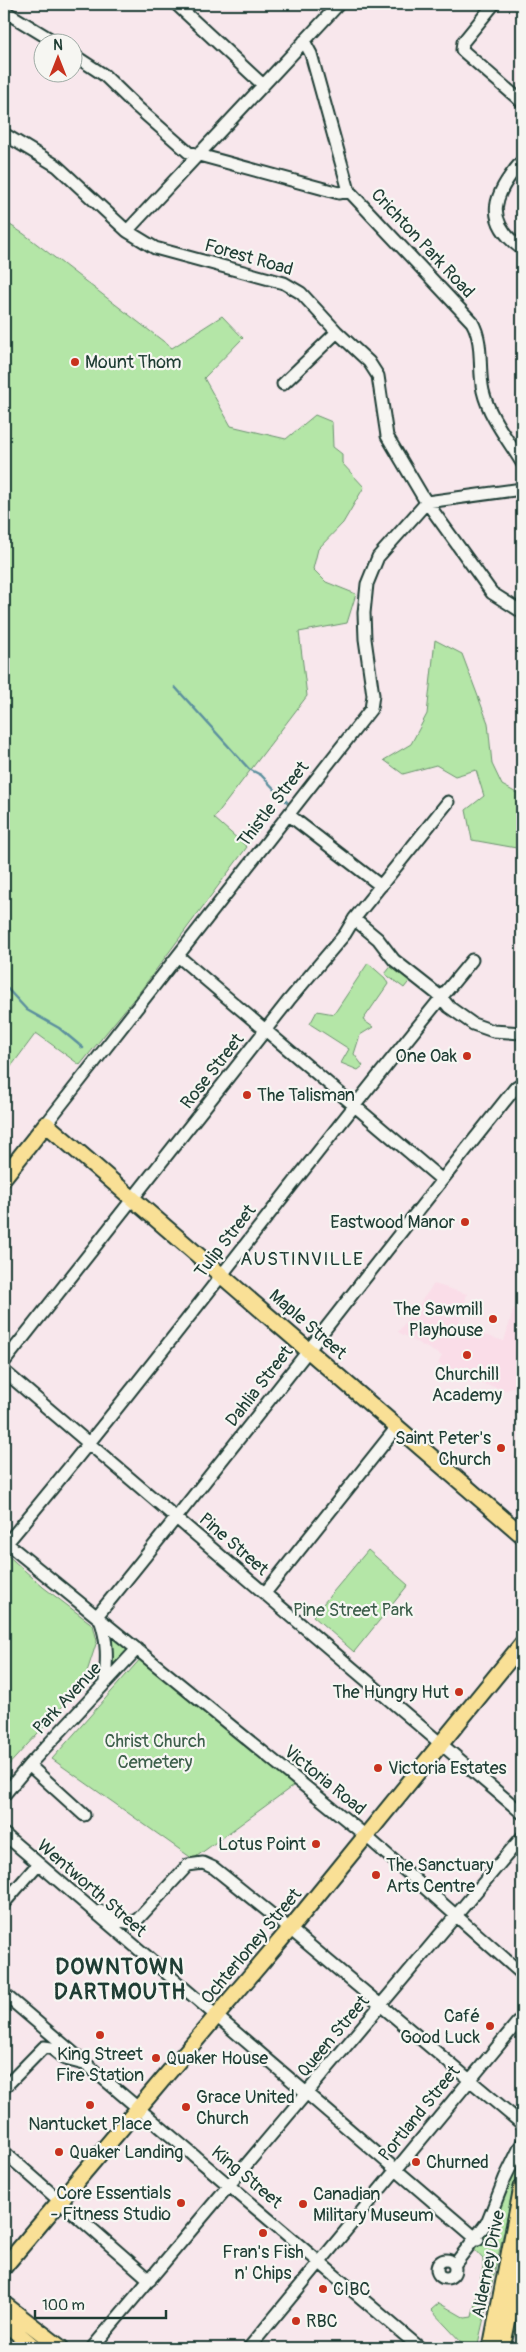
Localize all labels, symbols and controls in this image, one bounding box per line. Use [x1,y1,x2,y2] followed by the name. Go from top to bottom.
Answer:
[32,32,82,82] north arrow
[53,37,63,54] text: N
[366,184,479,303] street label: Crichton Park Road
[202,234,296,281] street label: Forest Road
[85,351,181,374] place label: Mount Thom
[69,356,81,368] marker: Mount Thom
[233,756,315,852] street label: Thistle Street
[176,1028,250,1114] street label: Rose Street
[395,1045,457,1068] place label: One Oak
[461,1050,473,1062] marker: One Oak
[257,1084,355,1107] place label: The Talisman
[241,1089,253,1101] marker: The Talisman
[189,1199,262,1283] street label: Tulip Street
[330,1211,456,1234] place label: Eastwood Manor
[459,1216,471,1228] marker: Eastwood Manor
[240,1247,364,1271] district label: AUSTINVILLE
[264,1284,352,1365] street label: Maple Street
[393,1298,483,1342] place label: The Sawmill Playhouse
[487,1313,499,1325] marker: The Sawmill Playhouse
[221,1341,299,1431] street label: Dahlia Street
[461,1349,473,1361] marker: Churchill Academy
[432,1363,503,1407] place label: Churchill Academy
[395,1427,491,1471] place label: Saint Peter's Church
[495,1442,507,1454] marker: Saint Peter's Church
[194,1508,274,1581] street label: Pine Street
[293,1599,414,1622] park label: Pine Street Park
[28,1657,107,1739] street label: Park Avenue
[332,1681,450,1704] place label: The Hungry Hut
[453,1686,465,1698] marker: The Hungry Hut
[105,1730,206,1774] park label: Christ Church Cemetery
[279,1740,370,1821] street label: Victoria Road
[388,1757,507,1780] place label: Victoria Estates
[372,1762,384,1774] marker: Victoria Estates
[218,1833,307,1856] place label: Lotus Point
[32,1834,152,1943] street label: Wentworth Street
[310,1838,322,1850] marker: Lotus Point
[386,1854,494,1898] place label: The Sanctuary Arts Centre
[370,1869,382,1881] marker: The Sanctuary Arts Centre
[196,1883,307,2009] street label: Ochterloney Street
[54,1953,186,2006] district label: DOWNTOWN DARTMOUTH
[292,1990,375,2082] street label: Queen Street
[400,2005,480,2049] place label: Café Good Luck
[484,2020,496,2032] marker: Café Good Luck
[94,2029,106,2041] marker: King Street Fire Station
[56,2043,144,2087] place label: King Street Fire Station
[166,2047,268,2070] place label: Quaker House
[150,2052,162,2064] marker: Quaker House
[374,2060,466,2166] street label: Portland Street
[196,2086,295,2130] place label: Grace United Church
[84,2099,96,2111] marker: Nantucket Place
[180,2101,192,2113] marker: Grace United Church
[28,2113,152,2136] place label: Nantucket Place
[69,2141,183,2164] place label: Quaker Landing
[206,2141,288,2214] street label: King Street
[53,2146,65,2158] marker: Quaker Landing
[426,2151,489,2174] place label: Churned
[410,2156,422,2168] marker: Churned
[51,2182,171,2226] place label: Core Essentials - Fitness Studio
[313,2183,434,2227] place label: Canadian Military Museum
[175,2197,187,2209] marker: Core Essentials - Fitness Studio
[297,2198,309,2210] marker: Canadian Military Museum
[467,2208,510,2320] street label: Alderney Drive
[257,2227,269,2239] marker: Fran's Fish n' Chips
[222,2241,304,2285] place label: Fran's Fish n' Chips
[333,2278,370,2301] place label: CIBC
[317,2283,329,2295] marker: CIBC
[35,2287,166,2319] scale bar
[42,2296,85,2315] text: 100 m
[306,2310,338,2333] place label: RBC
[290,2315,302,2327] marker: RBC

